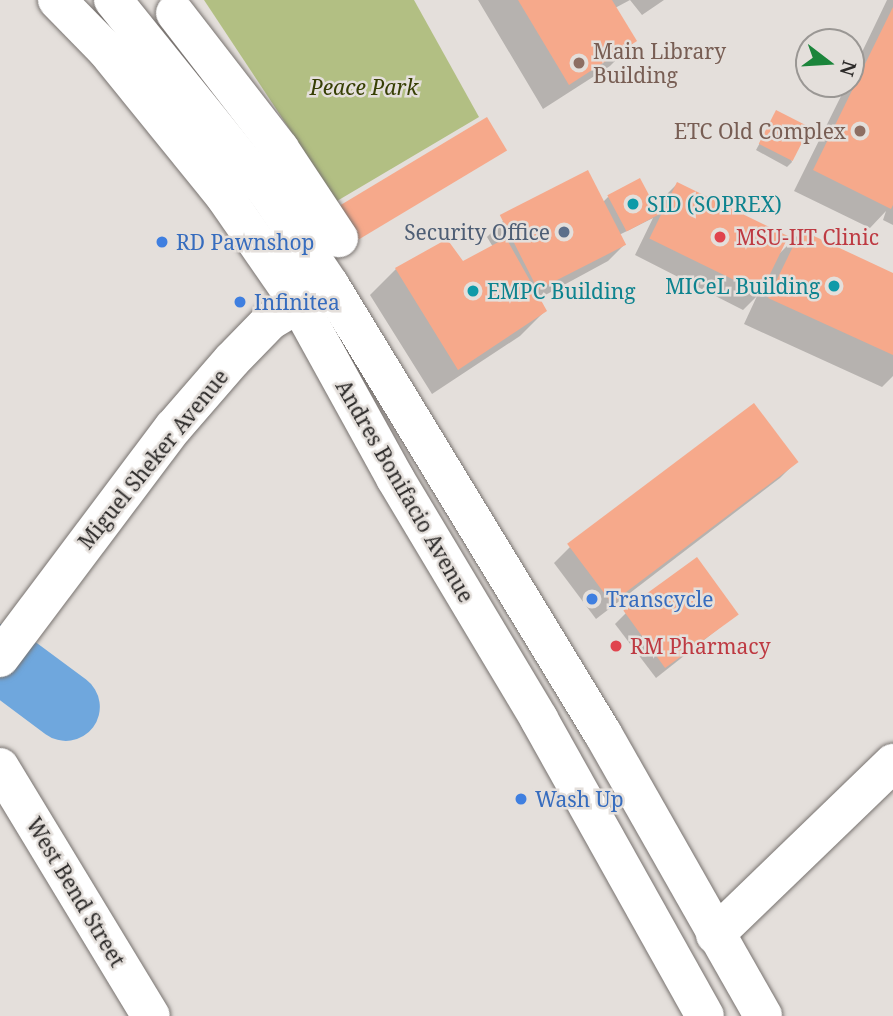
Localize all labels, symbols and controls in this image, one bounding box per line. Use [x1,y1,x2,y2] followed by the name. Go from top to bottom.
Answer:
[795,28,865,98] north arrow
[593,38,726,88] place label: Main Library Building
[571,55,587,71] marker: Main Library Building
[834,58,863,80] text: N
[310,74,418,100] park label: Peace Park
[674,118,846,144] place label: ETC Old Complex
[852,123,868,139] marker: ETC Old Complex
[647,191,782,217] place label: SID (SOPREX)
[625,196,641,212] marker: SID (SOPREX)
[404,219,550,245] place label: Security Office
[556,224,572,240] marker: Security Office
[736,224,879,250] place label: MSU-IIT Clinic
[710,227,730,247] marker: MSU-IIT Clinic
[176,229,314,255] place label: RD Pawnshop
[154,234,170,250] marker: RD Pawnshop
[665,273,820,299] place label: MICeL Building
[487,278,636,304] place label: EMPC Building
[826,278,842,294] marker: MICeL Building
[465,283,481,299] marker: EMPC Building
[254,289,340,315] place label: Infinitea
[232,294,248,310] marker: Infinitea
[73,364,233,554] street label: Miguel Sheker Avenue
[331,375,479,607] street label: Andres Bonifacio Avenue
[606,586,713,612] place label: Transcycle
[584,591,600,607] marker: Transcycle
[630,633,771,659] place label: RM Pharmacy
[608,638,624,654] marker: RM Pharmacy
[535,786,624,812] place label: Wash Up
[513,791,529,807] marker: Wash Up
[21,813,131,971] street label: West Bend Street

